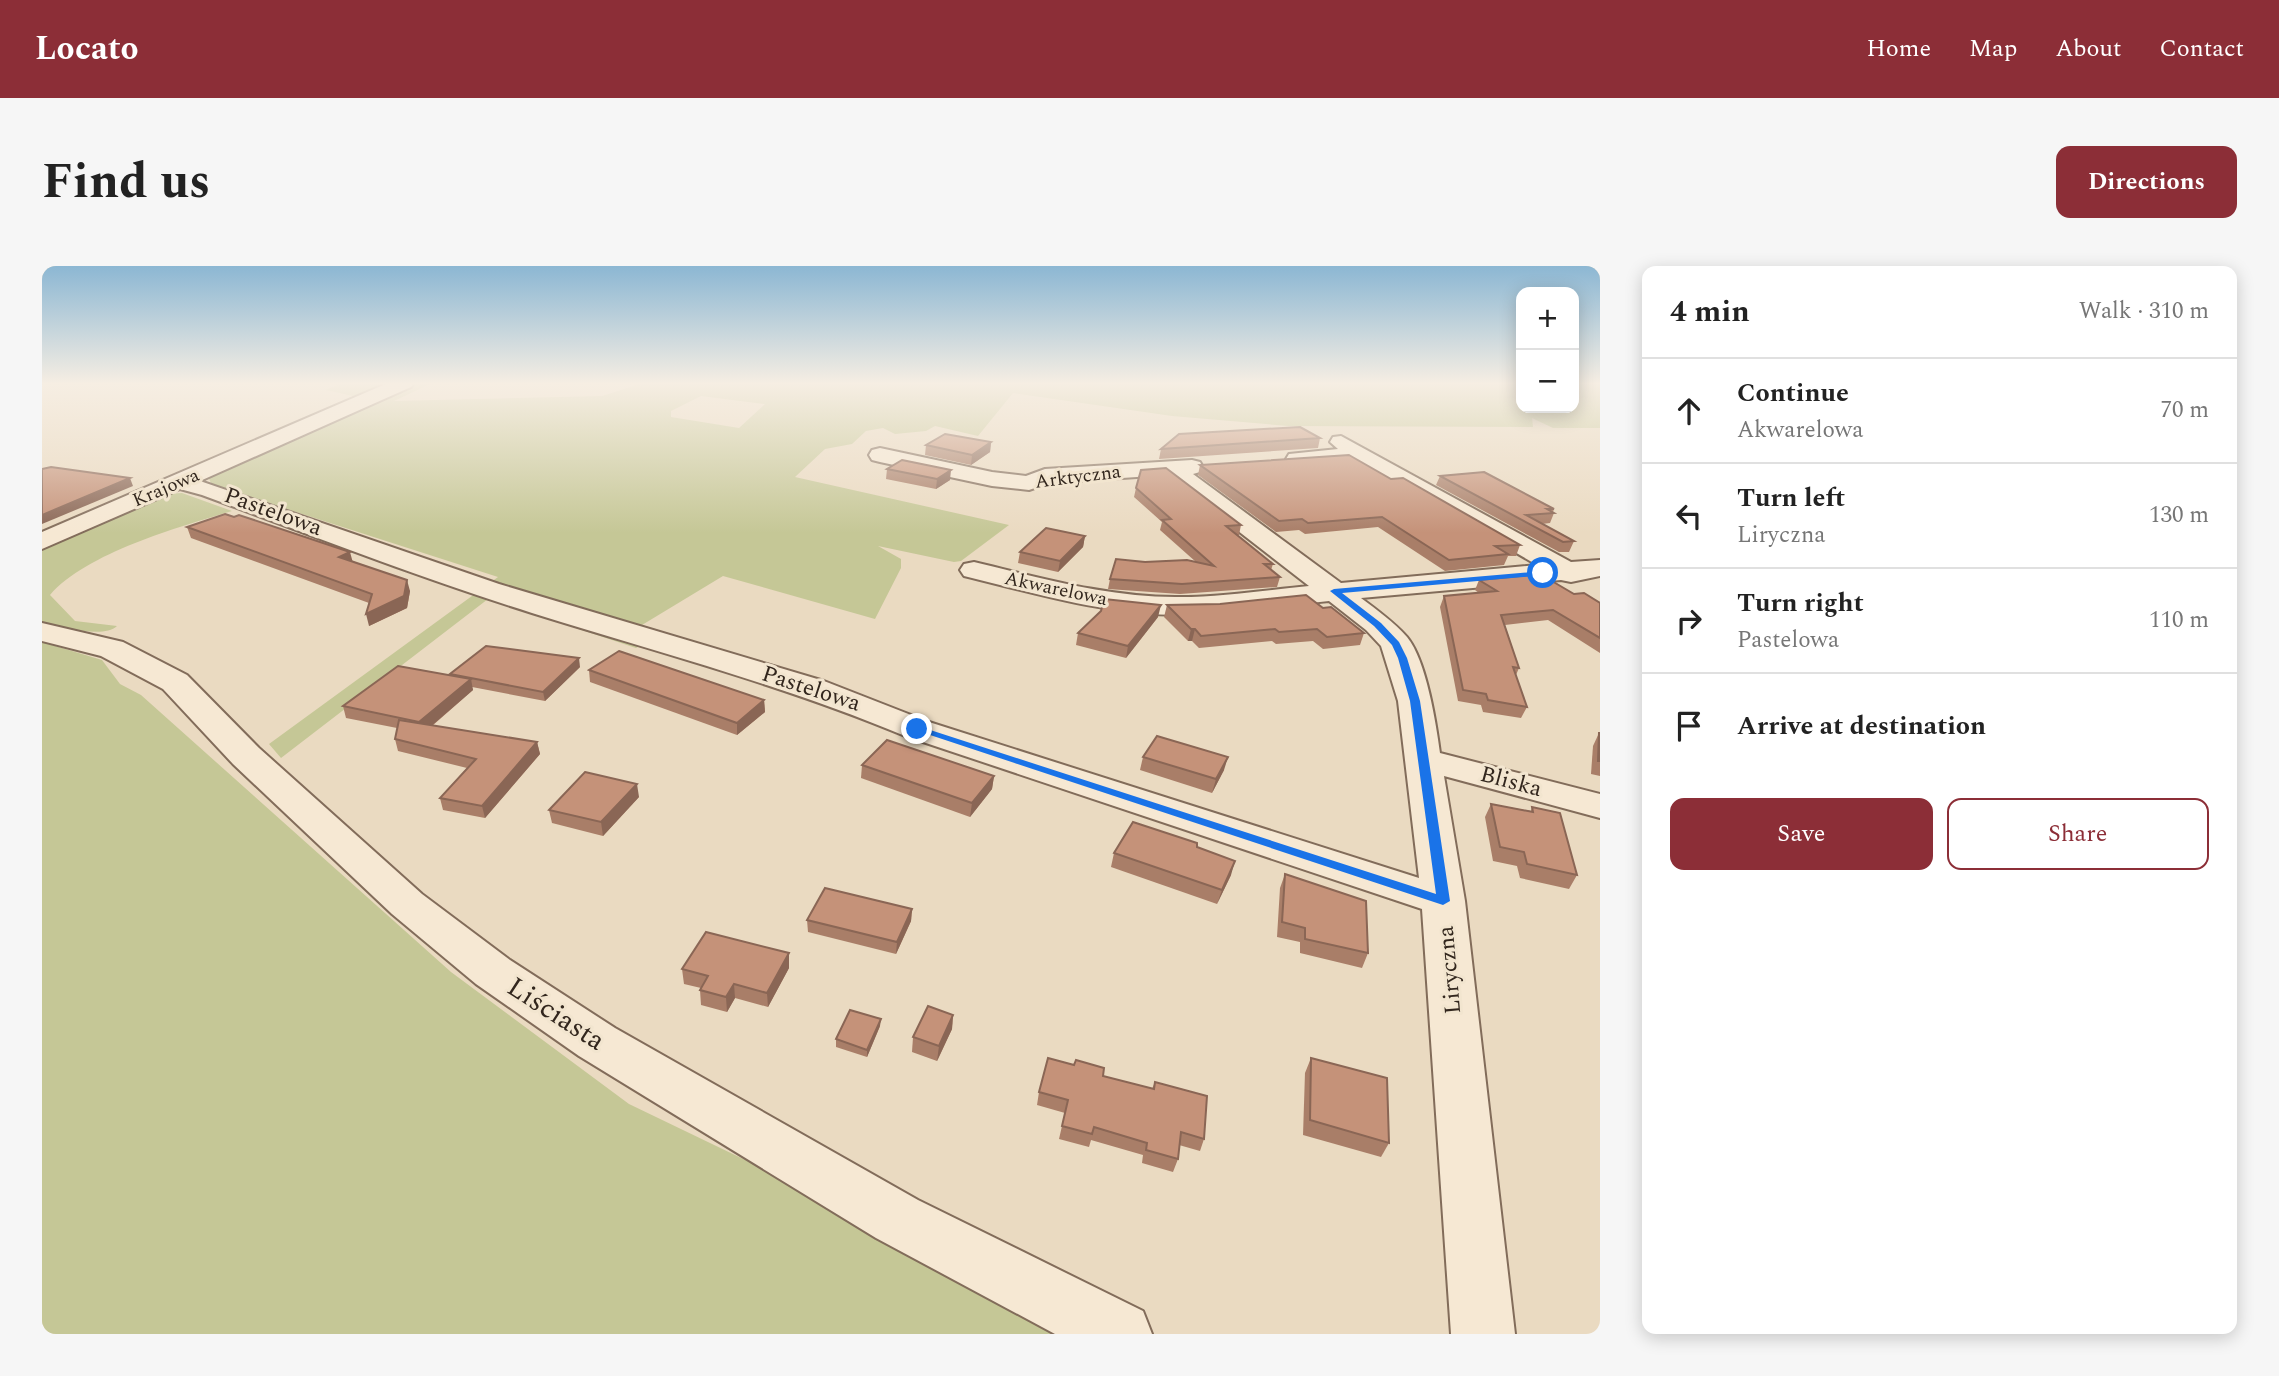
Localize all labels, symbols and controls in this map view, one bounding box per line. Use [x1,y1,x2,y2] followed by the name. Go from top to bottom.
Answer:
[35,24,139,74] text: Locato
[1866,31,1931,67] text: Home
[1969,31,2017,67] text: Map
[2055,31,2121,67] text: About
[2159,31,2244,67] text: Contact
[42,145,210,220] text: Find us
[2056,146,2237,218] button: Directions
[1516,287,1579,413] map controls
[1516,287,1579,350] button: +
[1670,289,1750,335] text: 4 min
[2079,294,2209,329] text: Walk · 310 m
[1516,350,1579,413] button: −
[1737,373,1849,413] text: Continue
[1670,392,1708,430] icon: ahead
[2160,393,2209,428] text: 70 m
[1737,413,1863,448] text: Akwarelowa
[1033,457,1123,497] street label: Arktyczna
[128,461,205,515] street label: Krajowa
[219,478,327,546] street label: Pastelowa
[1737,478,1845,518] text: Turn left
[1670,497,1708,535] icon: left
[2149,498,2209,533] text: 130 m
[1737,518,1826,553] text: Liryczna
[1527,557,1558,588] route start
[1002,564,1111,614] street label: Akwarelowa
[1737,583,1864,623] text: Turn right
[1670,602,1708,640] icon: right
[2149,603,2209,638] text: 110 m
[1737,623,1839,658] text: Pastelowa
[757,657,865,721] street label: Pastelowa
[1737,706,1986,746] text: Arrive at destination
[1670,707,1708,745] icon: arrive
[901,713,932,744] route end
[1476,757,1546,807] street label: Bliska
[1670,798,1933,870] button: Save
[1947,798,2209,870] button: Share
[1429,924,1471,1016] street label: Liryczna
[498,966,614,1062] street label: Liściasta

